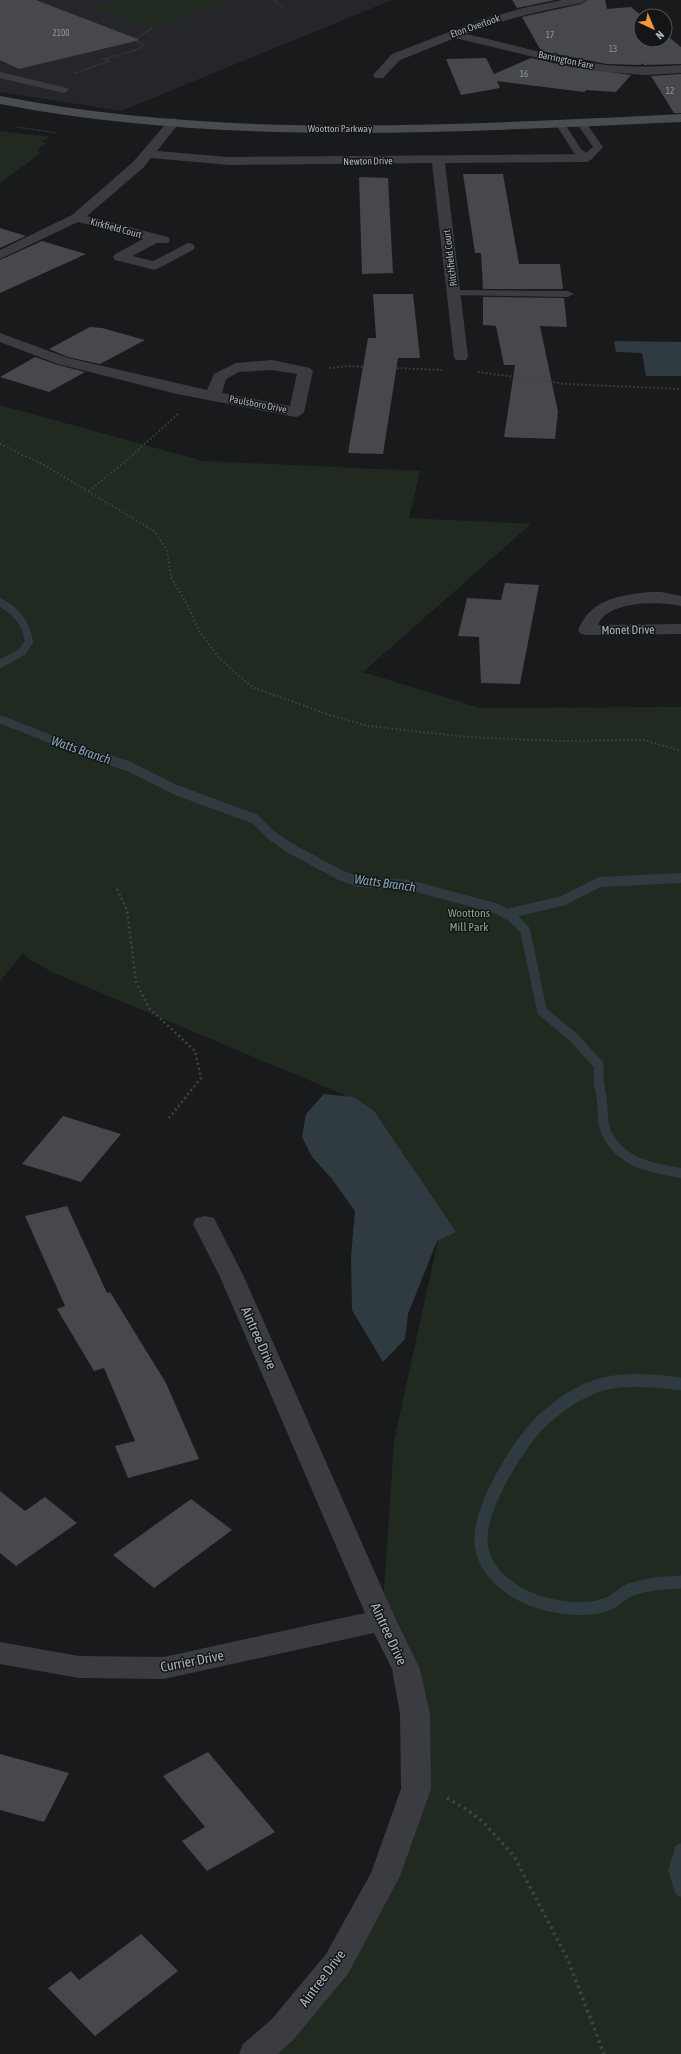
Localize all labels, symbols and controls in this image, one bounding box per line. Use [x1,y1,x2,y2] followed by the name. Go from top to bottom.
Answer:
[633,8,673,48] north arrow
[449,12,502,40] street label: Eton Overlook
[53,28,69,38] house number: 2100
[653,29,666,42] text: N
[546,30,554,40] house number: 17
[609,44,617,54] house number: 13
[537,49,595,71] street label: Barrington Fare
[520,69,528,79] house number: 16
[666,86,674,96] house number: 12
[308,123,372,134] street label: Wootton Parkway
[343,155,393,167] street label: Newton Drive
[89,216,143,240] street label: Kirkfield Court
[441,229,459,287] street label: Ritchfield Court
[228,393,288,415] street label: Paulsboro Drive
[601,623,655,637] street label: Monet Drive
[49,733,113,767] water label: Watts Branch
[353,871,417,895] water label: Watts Branch
[448,906,490,934] park label: Woottons Mill Park
[238,1304,280,1372] street label: Aintree Drive
[368,1600,410,1668] street label: Aintree Drive
[159,1647,225,1675] street label: Currier Drive
[296,1947,348,2009] street label: Aintree Drive

